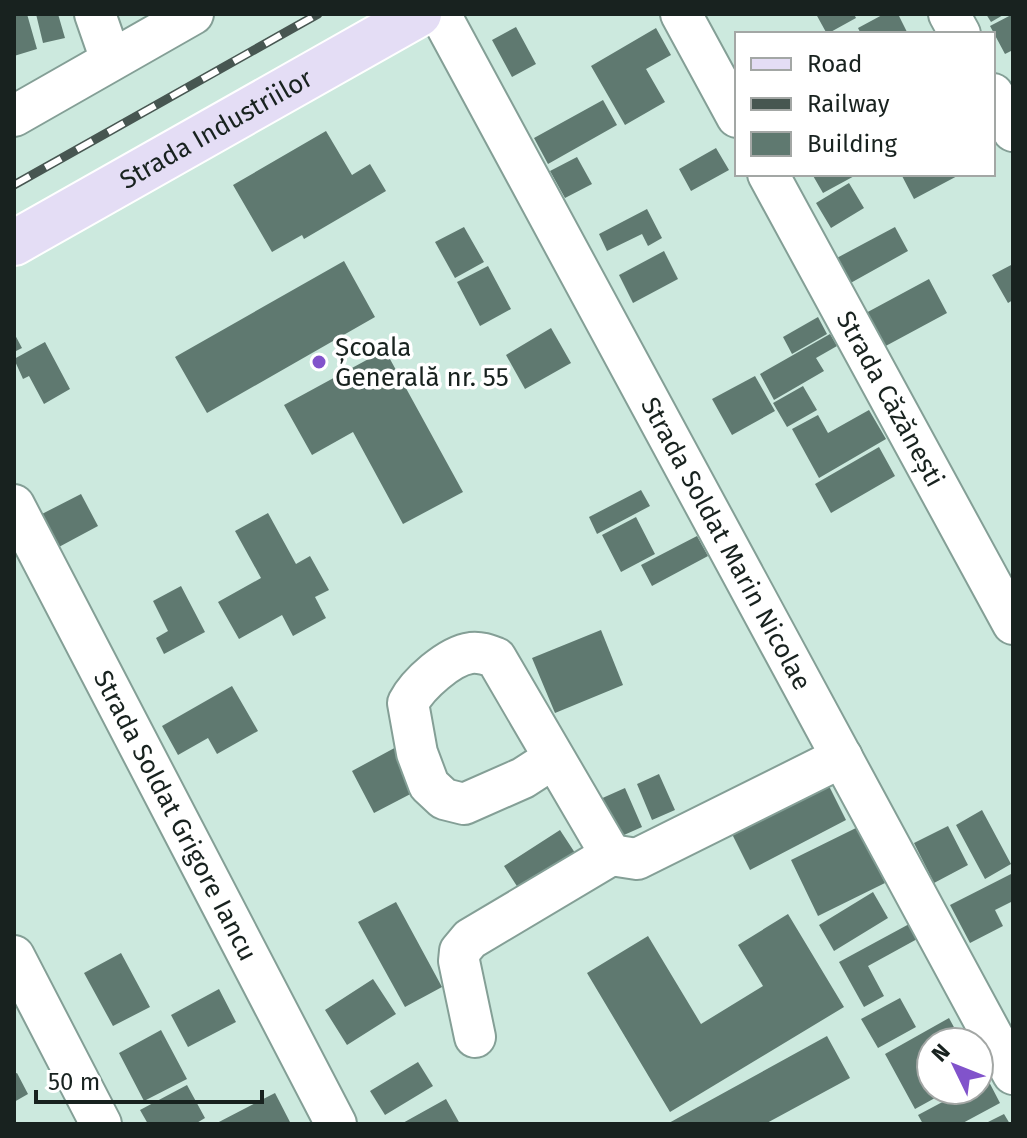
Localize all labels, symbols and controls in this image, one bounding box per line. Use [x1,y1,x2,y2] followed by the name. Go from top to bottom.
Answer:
[735,32,995,176] legend
[807,50,862,78] text: Road
[115,63,318,196] street label: Strada Industriilor
[807,90,890,118] text: Railway
[807,130,897,158] text: Building
[830,306,950,492] street label: Strada Căzănești
[335,332,509,393] place label: Școala Generală nr. 55
[310,353,328,371] marker: Școala Generală nr. 55
[634,392,818,696] street label: Strada Soldat Marin Nicolae
[87,665,263,966] street label: Strada Soldat Grigore Iancu
[915,1026,995,1106] north arrow
[926,1038,956,1067] text: N
[36,1054,262,1104] scale bar
[48,1068,100,1096] text: 50 m

